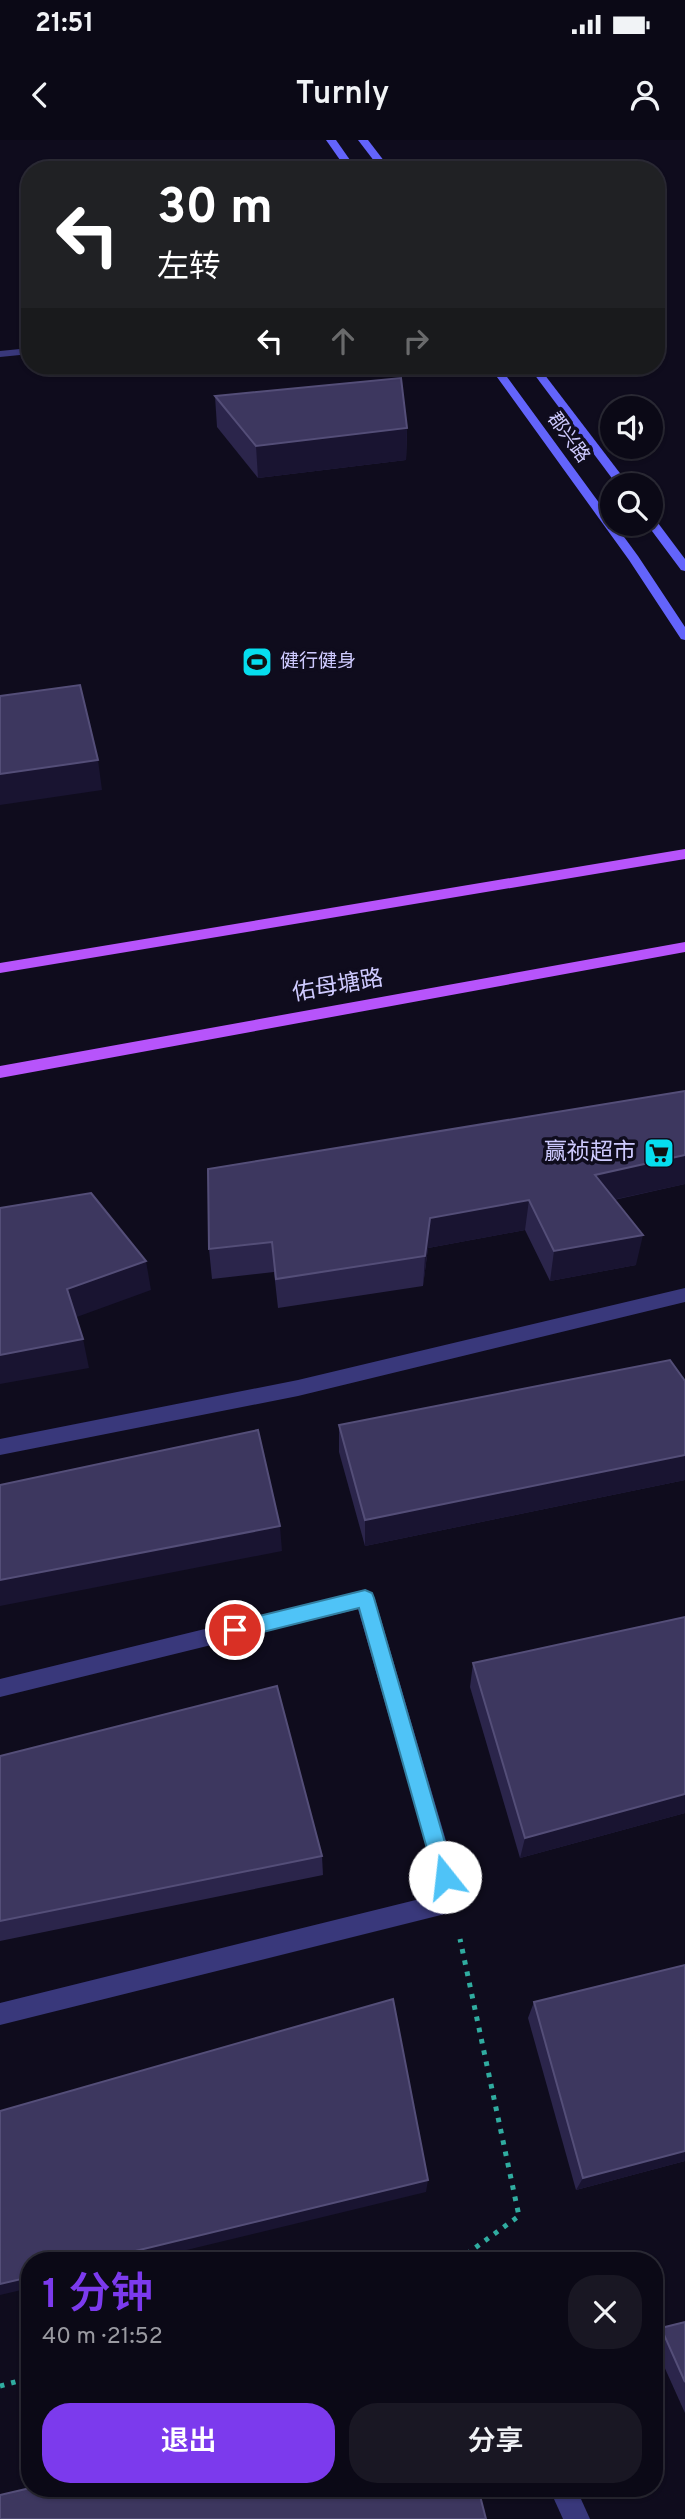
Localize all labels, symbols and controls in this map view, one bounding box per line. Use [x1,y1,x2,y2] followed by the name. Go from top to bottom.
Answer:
[35,8,94,41] text: 21:51
[295,75,390,115] text: Turnly
[21,76,59,114] icon: back
[626,76,664,114] icon: person
[157,179,273,241] text: 30 m
[42,189,133,280] icon: left
[157,249,221,289] text: 左转
[251,322,289,360] icon: left
[324,322,362,360] icon: ahead
[397,322,435,360] icon: right
[600,396,663,536] map controls
[600,396,663,459] button: sound
[542,408,594,468] street label: 郡兴路
[600,473,663,536] button: search
[240,645,274,679] sports icon: 健行健身
[280,650,356,674] place label: 健行健身
[290,965,386,1009] street label: 佑母塘路
[642,1136,676,1170] supermarket icon: 赢祯超市
[544,1139,636,1168] place label: 赢祯超市
[205,1600,265,1660] pin
[216,1611,254,1649] icon: arrive
[408,1840,482,1914] position arrow
[42,2270,153,2323] text: 1 分钟
[568,2275,642,2349] button: close
[42,2323,163,2352] text: 40 m · 21:52
[42,2403,335,2483] button: 退出
[349,2403,642,2483] button: 分享

